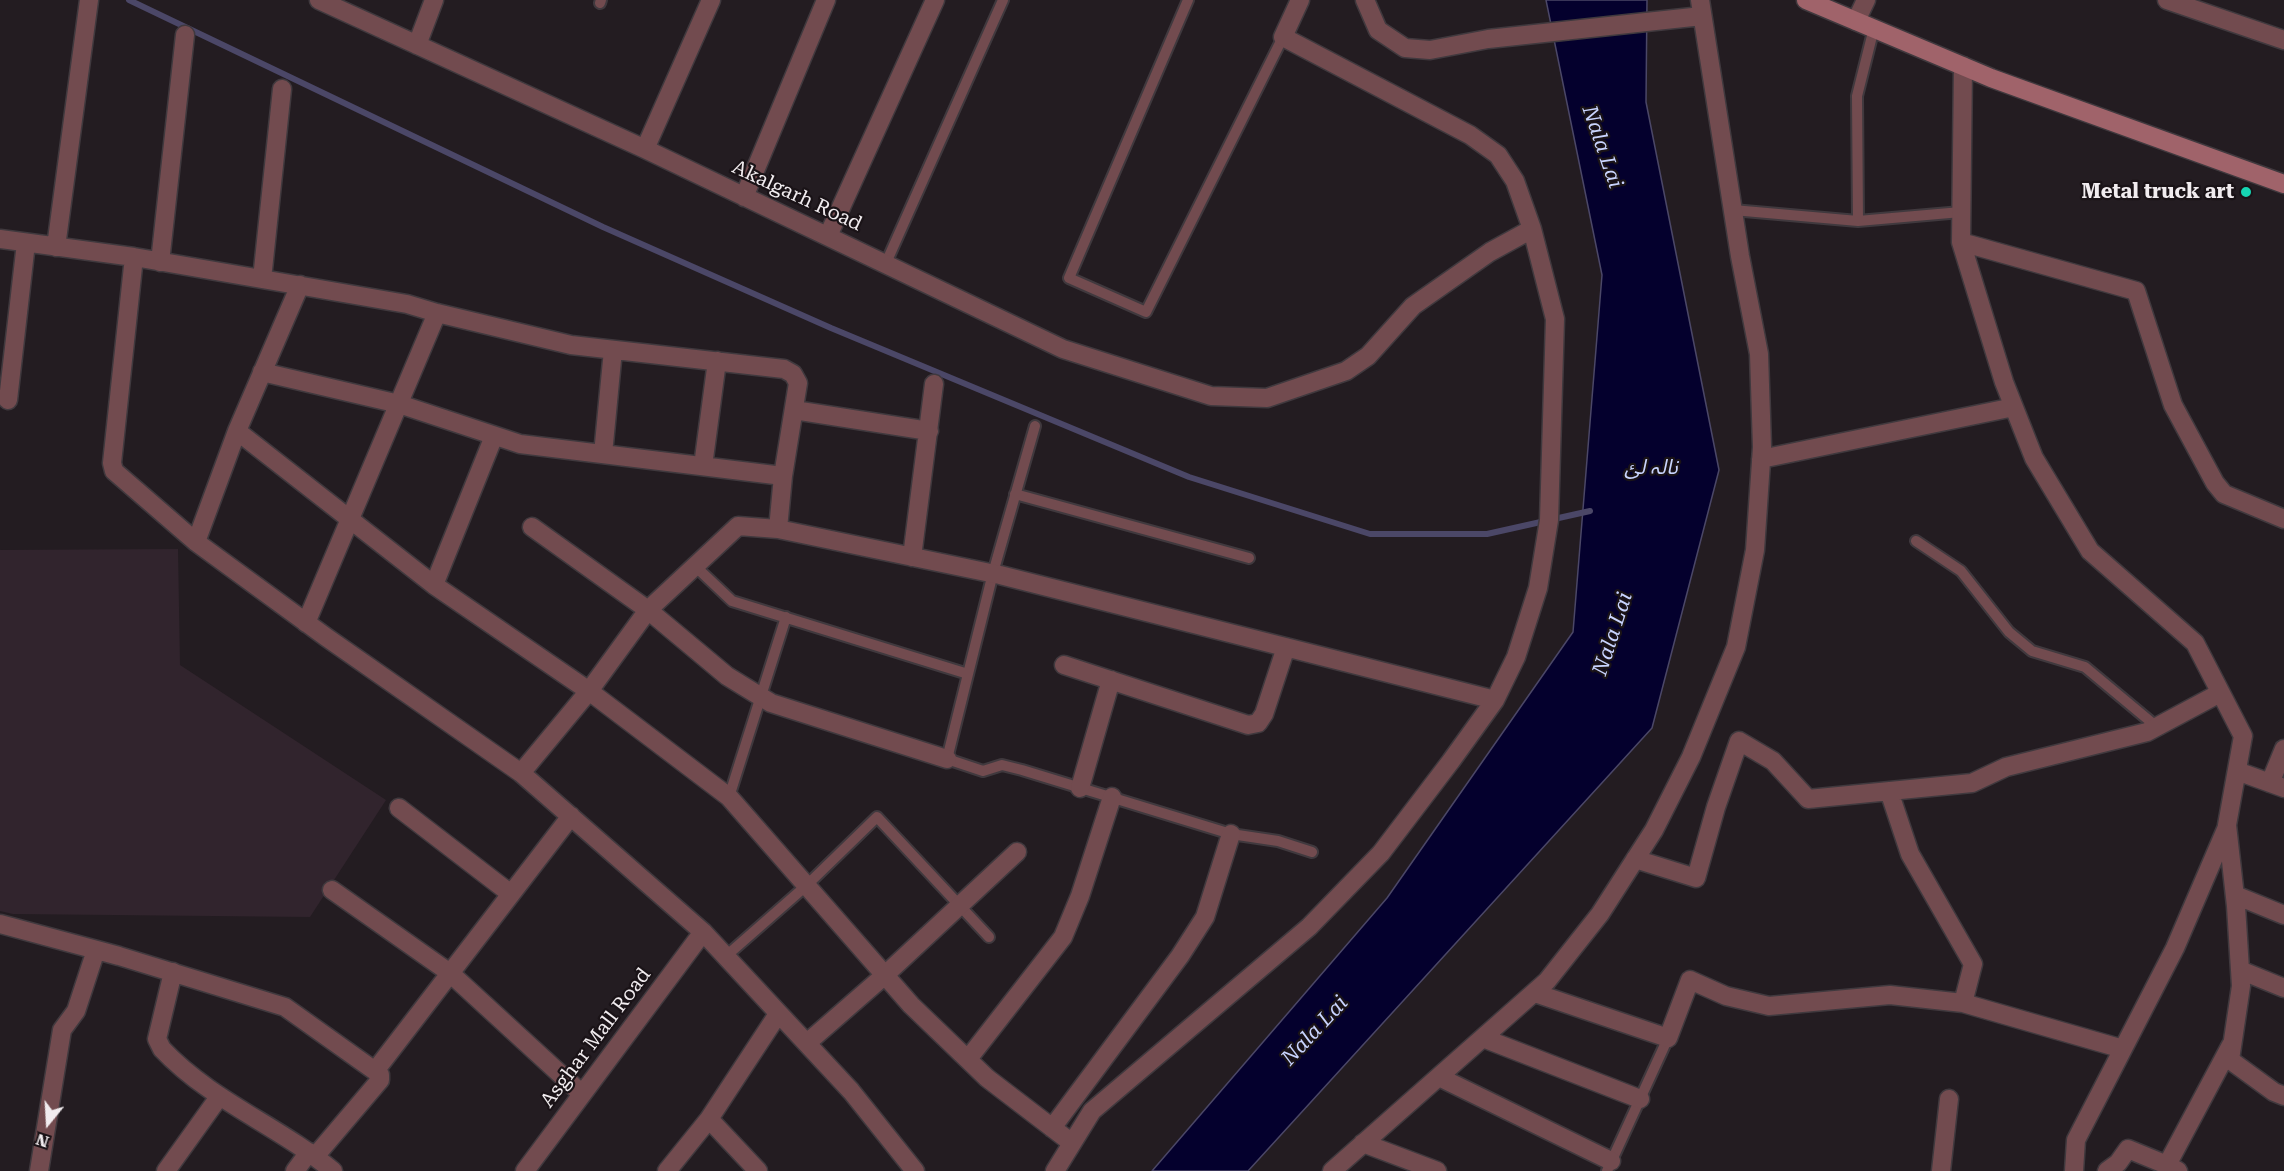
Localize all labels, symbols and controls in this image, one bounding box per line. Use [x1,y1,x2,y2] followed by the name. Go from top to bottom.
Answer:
[1576,102,1628,192] water label: Nala Lai
[728,155,866,237] street label: Akalgarh Road
[2082,180,2234,204] place label: Metal truck art
[2239,185,2253,199] marker: Metal truck art
[1624,455,1678,481] water label: نالہ لئ
[1588,589,1638,679] water label: Nala Lai
[536,964,656,1112] street label: Asghar Mall Road
[1277,991,1353,1071] water label: Nala Lai
[18,1093,78,1153] north arrow
[33,1130,51,1152] text: N

